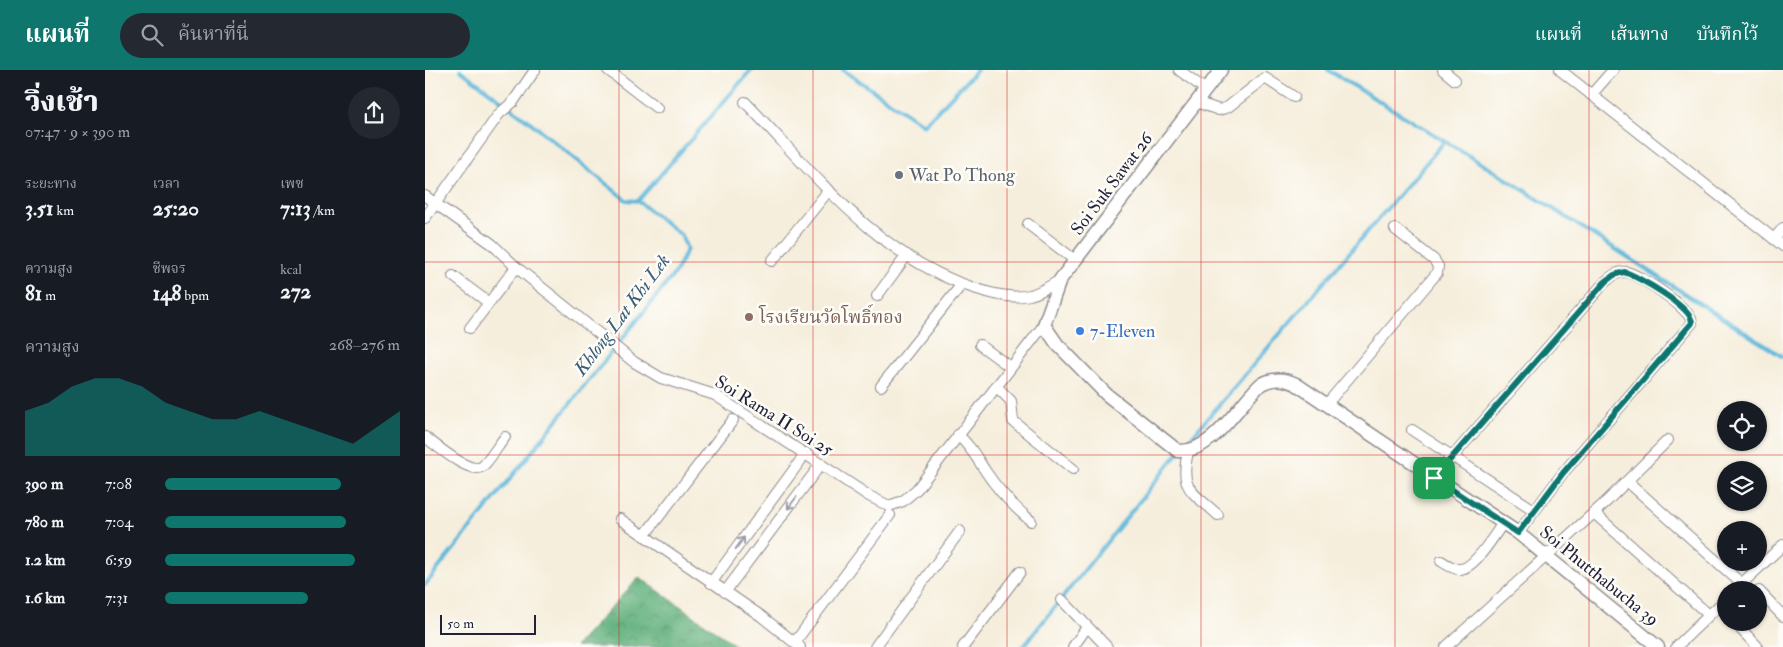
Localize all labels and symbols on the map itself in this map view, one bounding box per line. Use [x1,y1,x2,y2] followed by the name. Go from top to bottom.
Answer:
[1066,127,1159,240] street label: Soi Suk Sawat 26
[908,164,1016,187] place label: Wat Po Thong
[893,169,905,181] marker: Wat Po Thong
[568,250,675,381] water label: Khlong Lat Khi Lek
[758,303,903,329] place label: โรงเรียนวัดโพธิ์ทอง
[743,311,755,323] marker: โรงเรียนวัดโพธิ์ทอง
[1090,320,1155,343] place label: 7-Eleven
[1074,325,1086,337] marker: 7-Eleven
[711,370,837,462] street label: Soi Rama II Soi 25
[1413,457,1455,499] pin
[786,496,797,509] one-way arrow
[1535,521,1663,631] street label: Soi Phutthabucha 39
[735,536,745,550] one-way arrow
[440,612,536,635] scale bar

